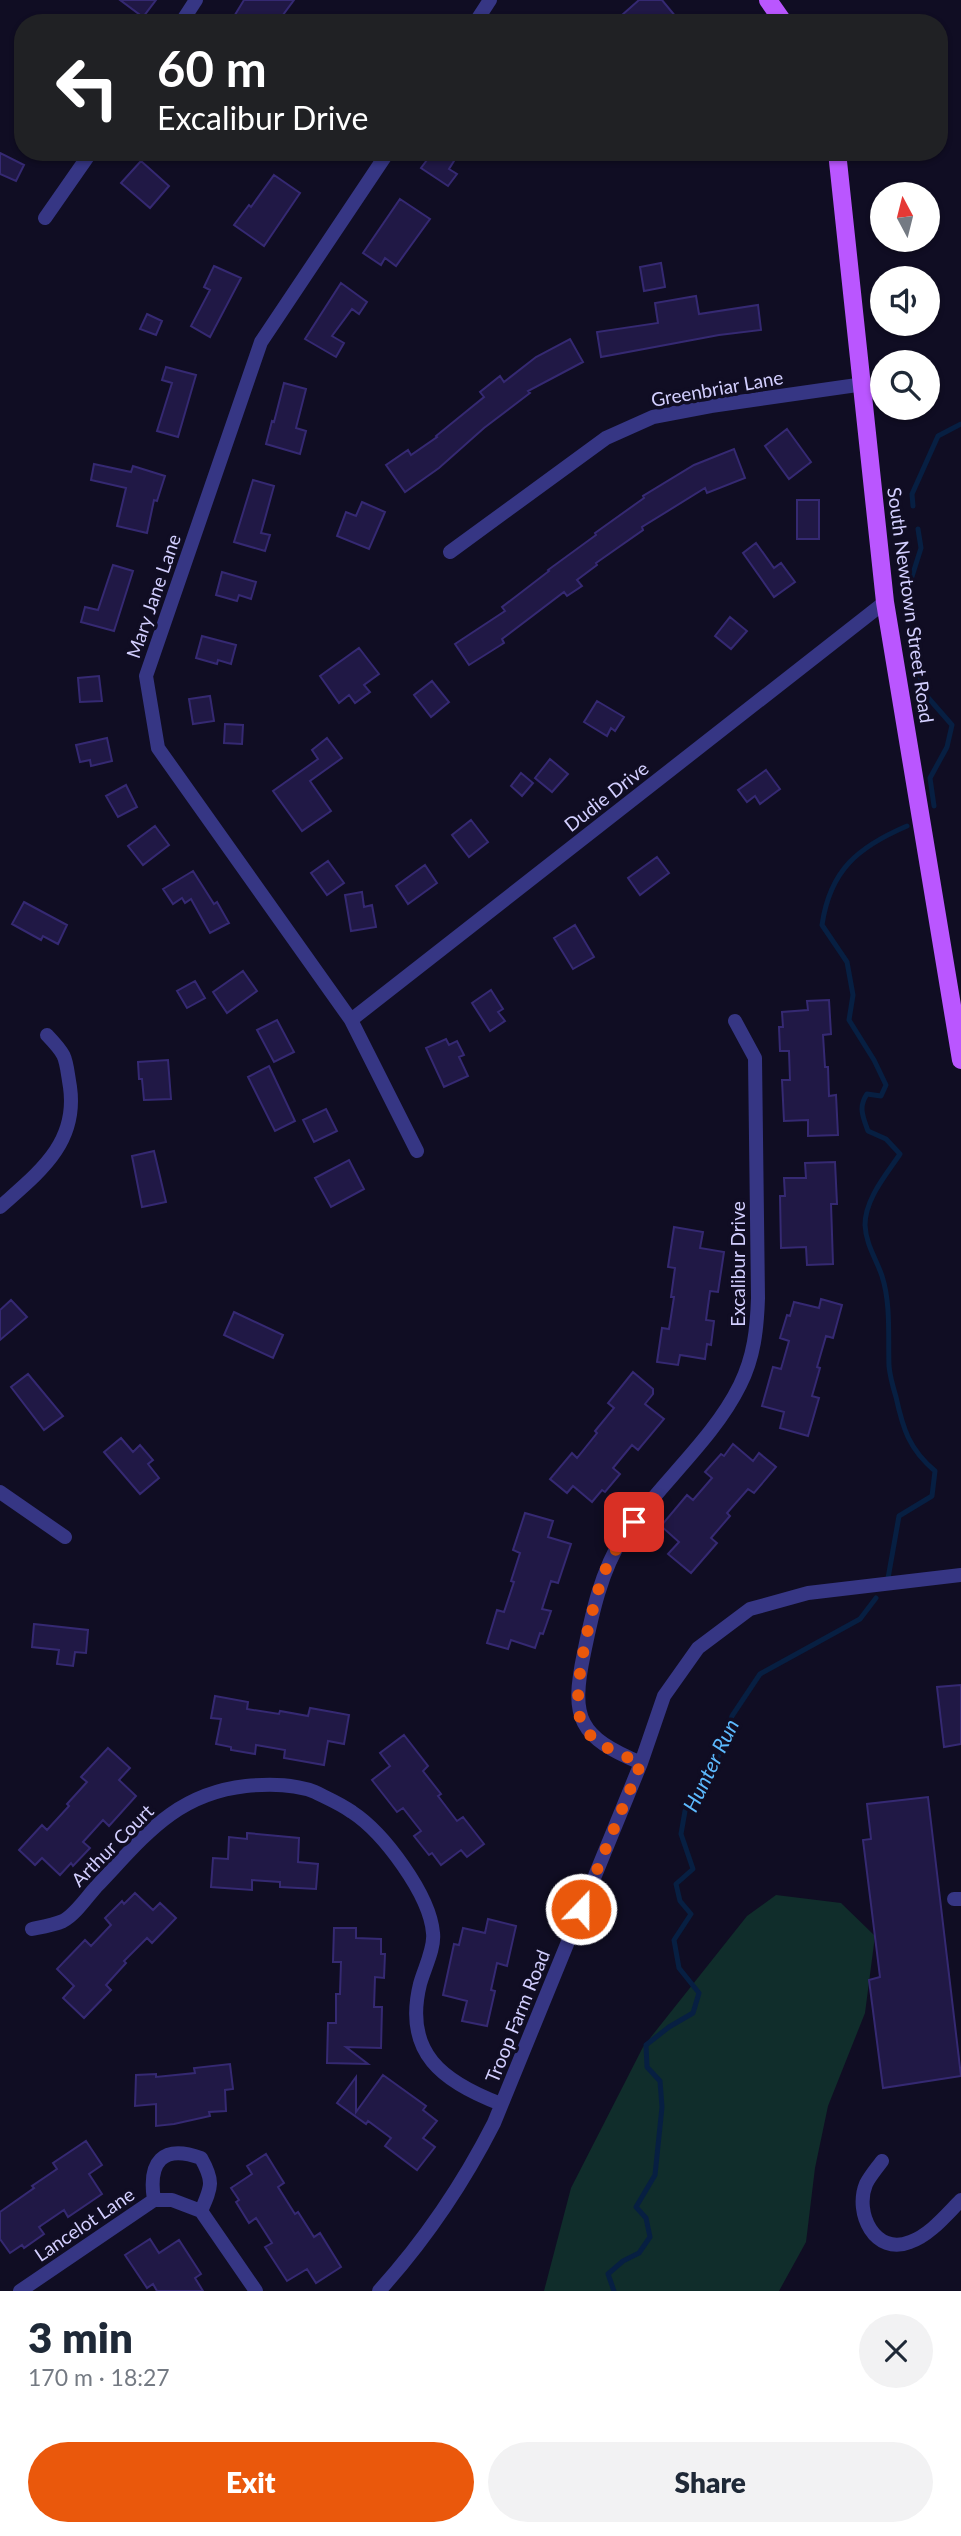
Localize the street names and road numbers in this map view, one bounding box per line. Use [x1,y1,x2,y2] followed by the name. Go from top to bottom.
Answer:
[649,365,785,411] street label: Greenbriar Lane
[883,486,939,724] street label: South Newtown Street Road
[121,531,185,661] street label: Mary Jane Lane
[559,756,653,836] street label: Dudie Drive
[726,1201,749,1327] street label: Excalibur Drive
[66,1799,158,1891] street label: Arthur Court
[480,1946,554,2086] street label: Troop Farm Road
[30,2182,138,2266] street label: Lancelot Lane

